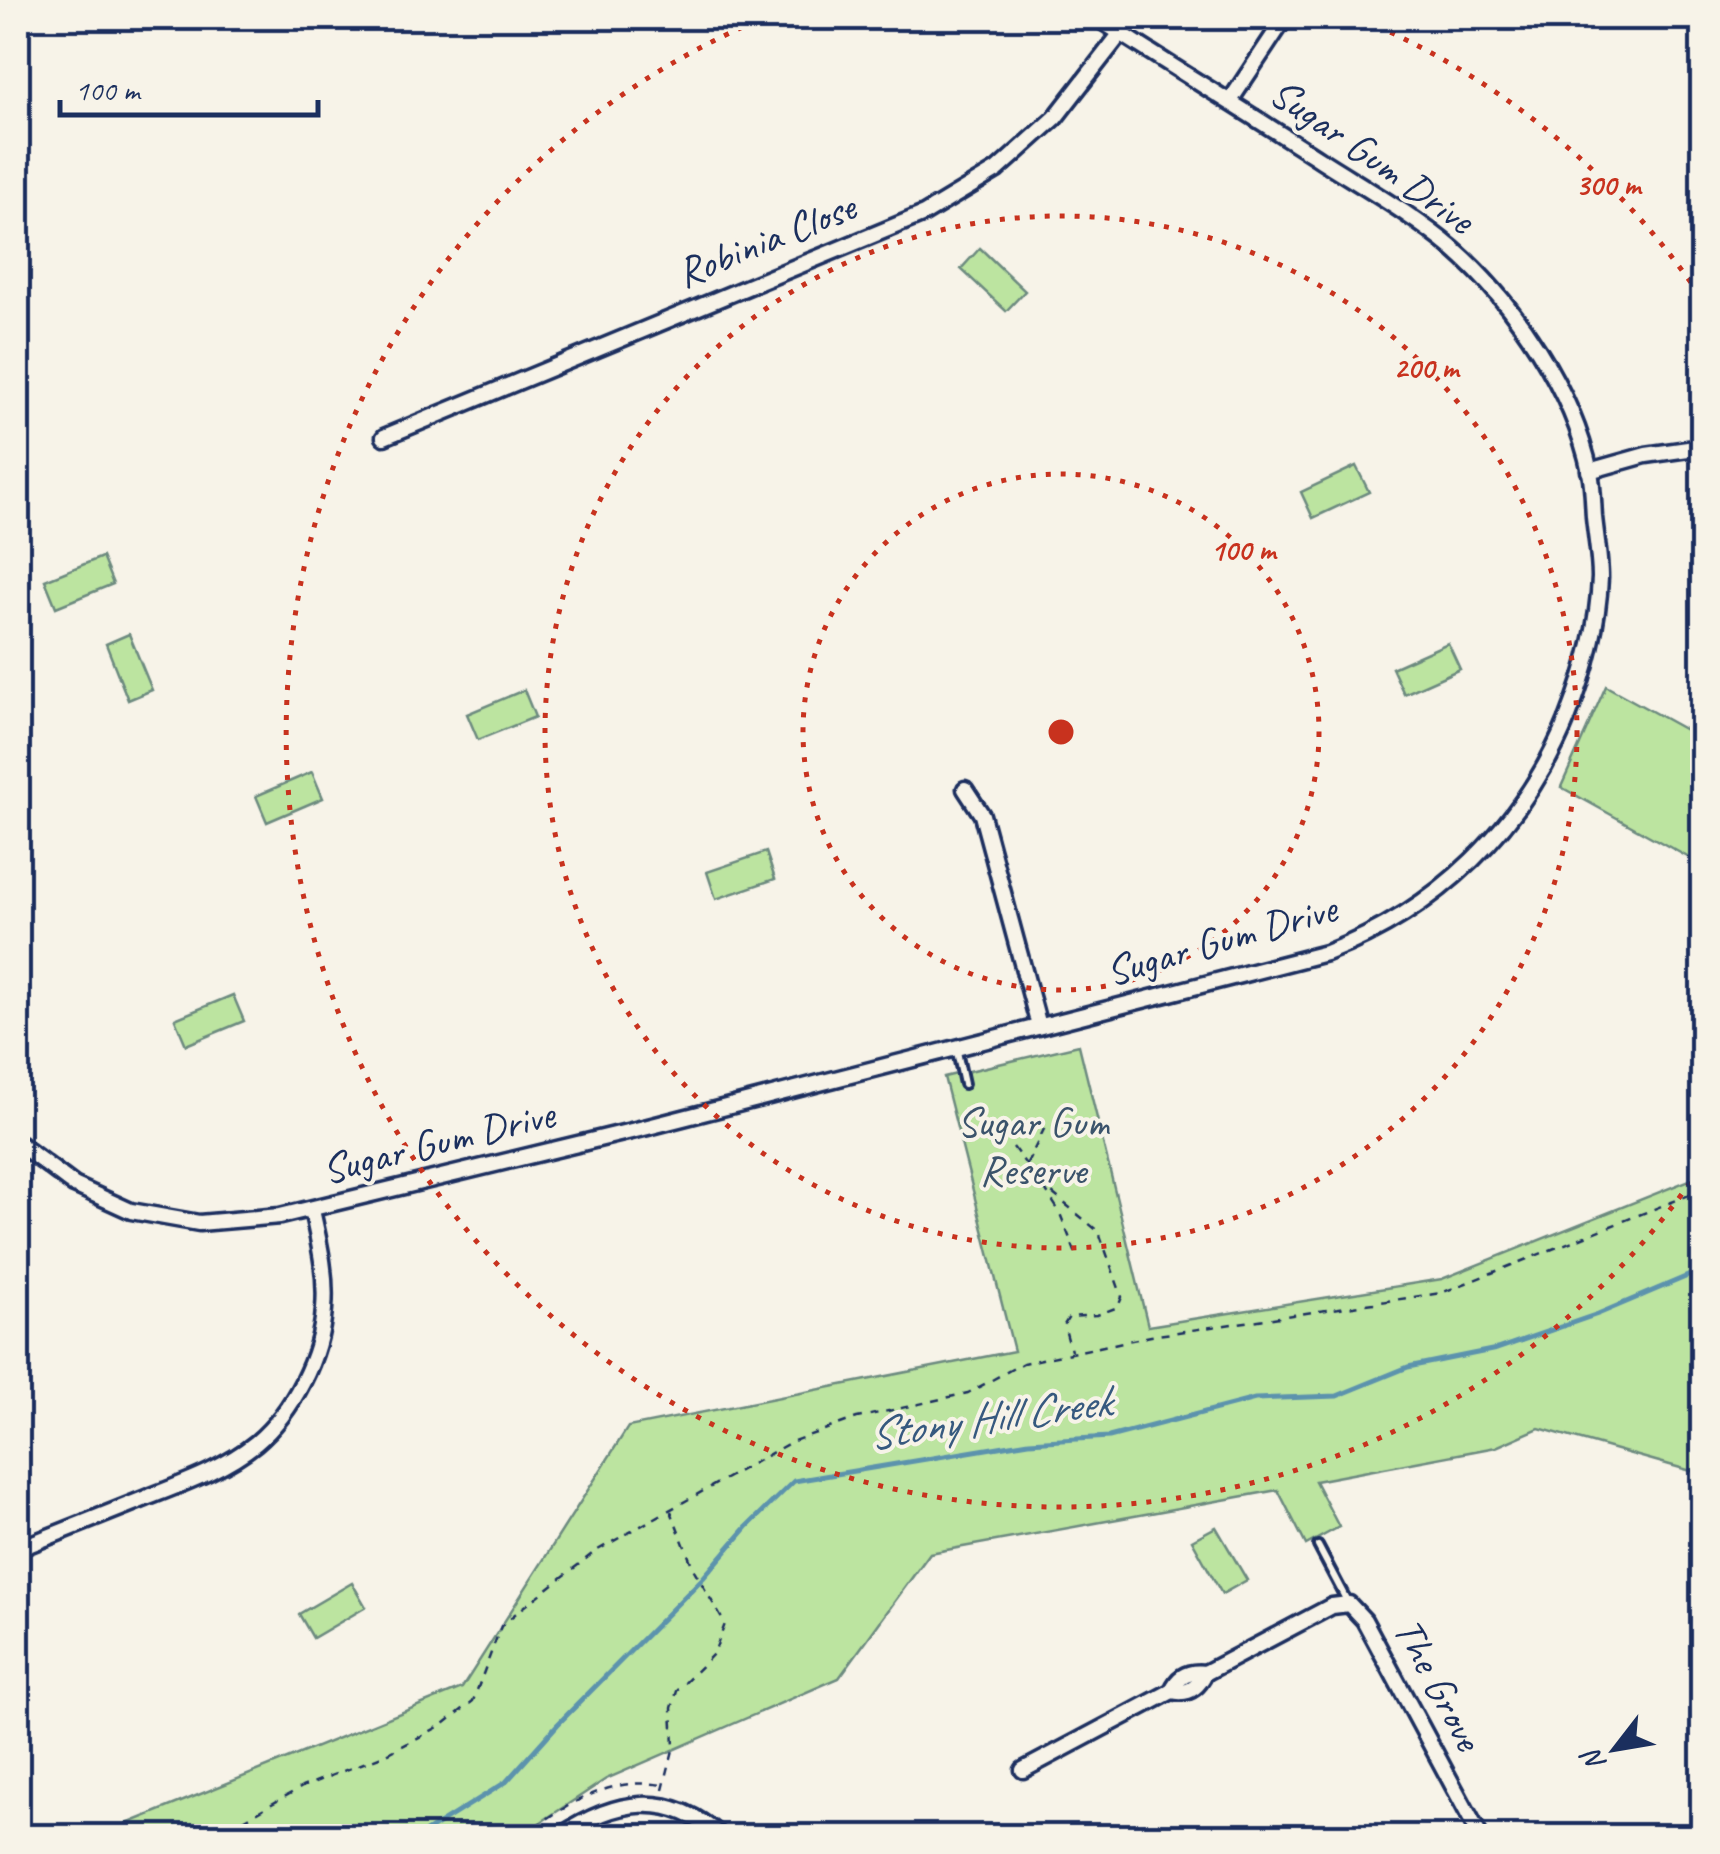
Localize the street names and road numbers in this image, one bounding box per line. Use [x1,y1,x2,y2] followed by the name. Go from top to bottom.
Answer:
[1260,66,1486,247] street label: Sugar Gum Drive
[669,179,865,300] street label: Robinia Close
[1100,881,1345,998] street label: Sugar Gum Drive
[316,1087,562,1196] street label: Sugar Gum Drive
[1381,1609,1496,1761] street label: The Grove

